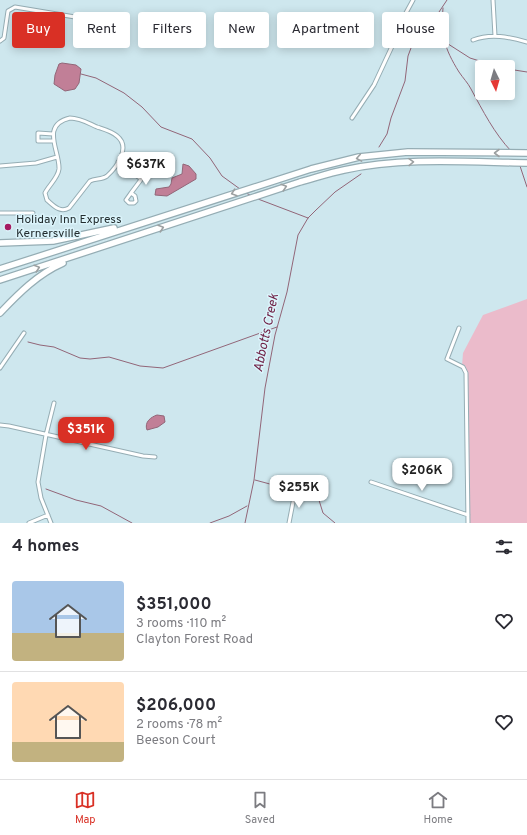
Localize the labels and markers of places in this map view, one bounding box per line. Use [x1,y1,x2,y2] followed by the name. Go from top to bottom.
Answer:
[118,152,174,186] pin: $637K
[16,212,122,242] place label: Holiday Inn Express Kernersville
[3,222,13,232] marker: Holiday Inn Express Kernersville
[58,417,114,451] pin: $351K
[394,458,450,492] pin: $206K
[271,475,327,509] pin: $255K

